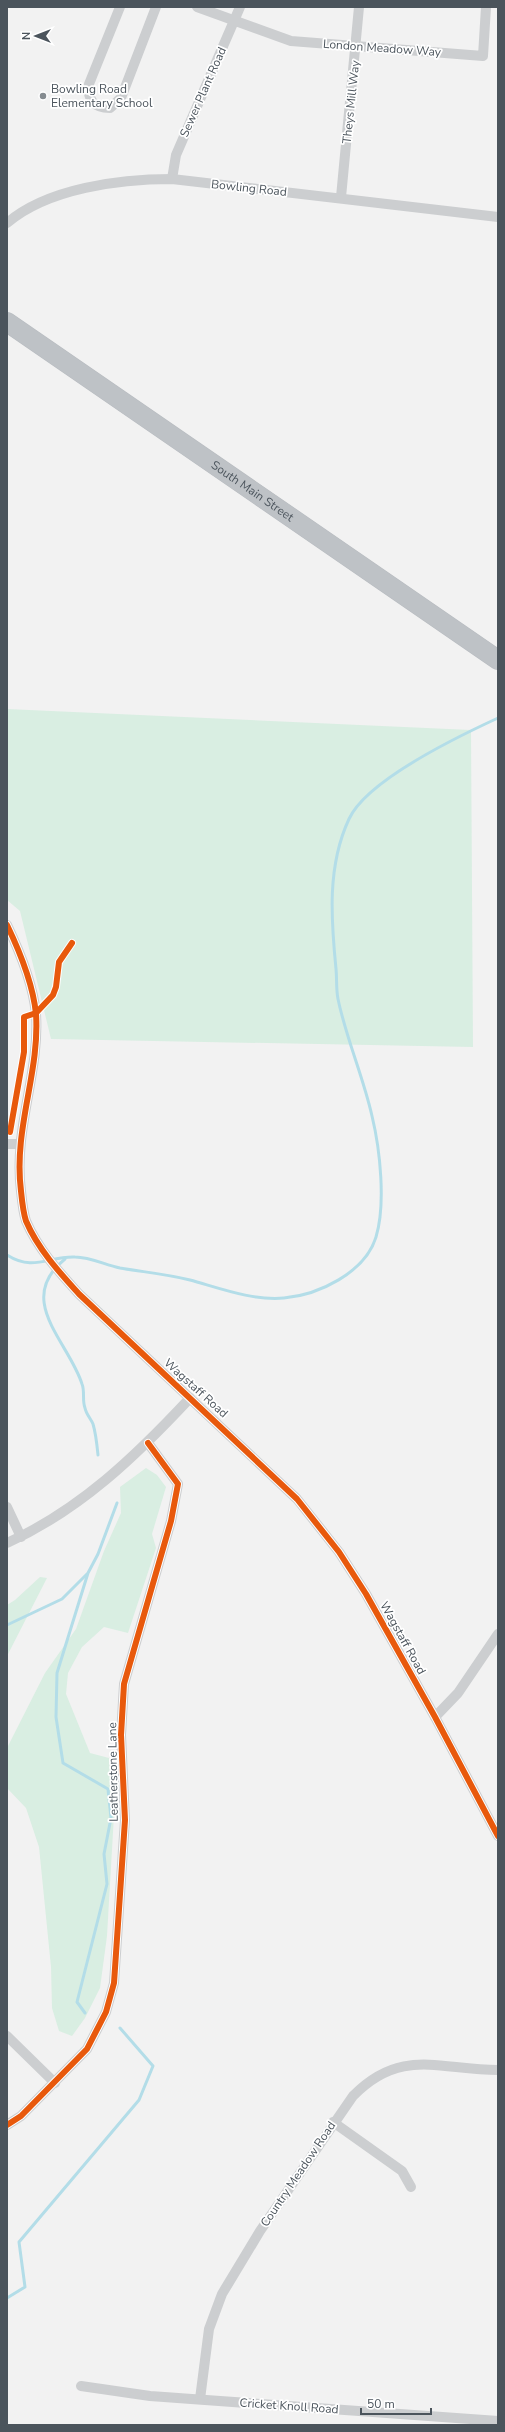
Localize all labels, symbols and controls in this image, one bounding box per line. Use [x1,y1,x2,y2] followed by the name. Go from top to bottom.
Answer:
[16,16,56,56] north arrow
[19,32,34,40] text: N
[322,36,442,60] street label: London Meadow Way
[176,44,230,140] street label: Sewer Plant Road
[339,59,363,144] street label: Theys Mill Way
[51,81,153,111] place label: Bowling Road Elementary School
[38,91,48,101] marker: Bowling Road Elementary School
[210,176,288,200] street label: Bowling Road
[208,457,298,526] street label: South Main Street
[161,1355,231,1421] street label: Wagstaff Road
[376,1599,430,1677] street label: Wagstaff Road
[104,1722,122,1822] street label: Leatherstone Lane
[257,2118,339,2230] street label: Country Meadow Road
[361,2390,431,2416] scale bar
[239,2395,339,2417] street label: Cricket Knoll Road
[367,2396,395,2412] text: 50 m

